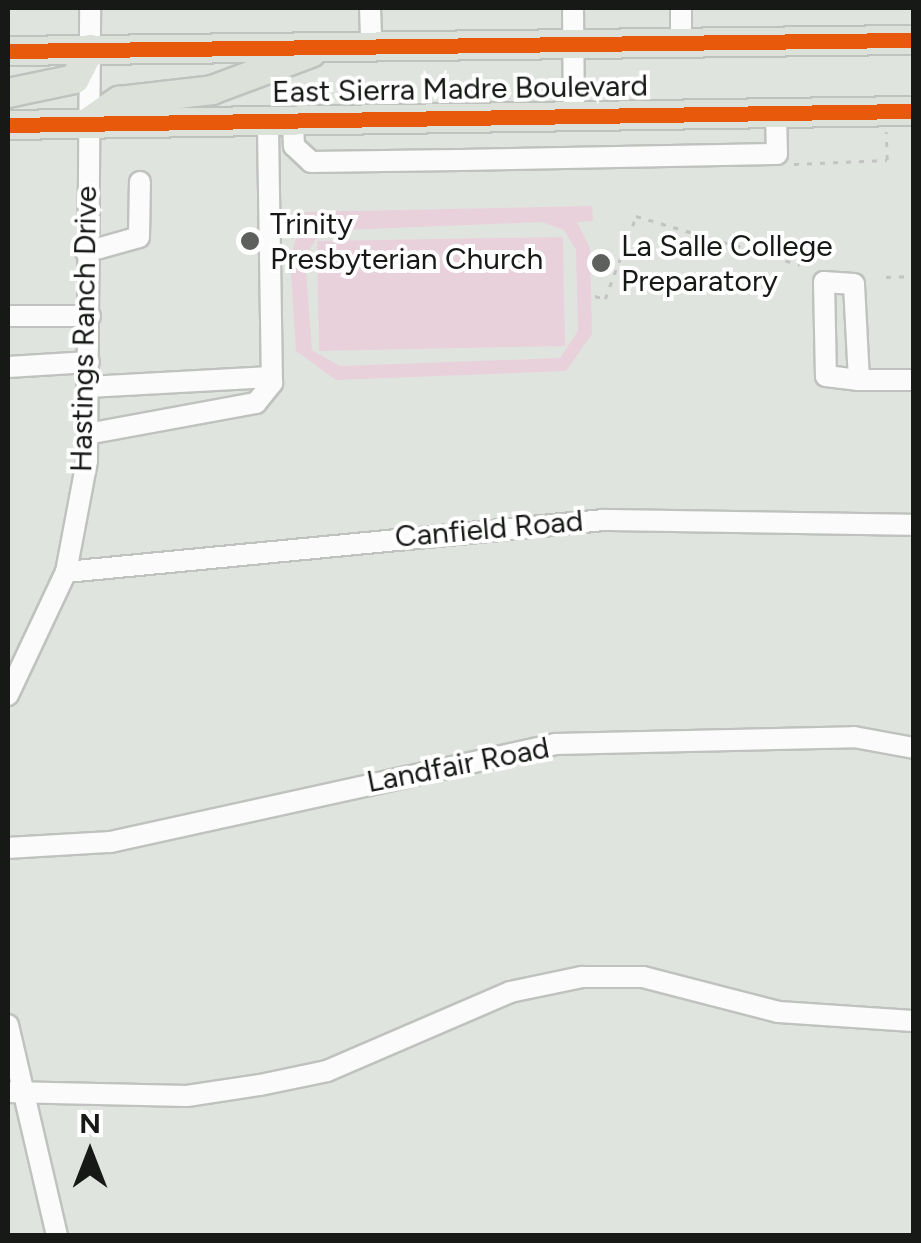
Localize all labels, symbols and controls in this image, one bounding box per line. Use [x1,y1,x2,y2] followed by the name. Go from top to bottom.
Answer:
[272,68,648,110] street label: East Sierra Madre Boulevard
[64,185,104,473] street label: Hastings Ranch Drive
[270,206,543,276] place label: Trinity Presbyterian Church
[621,228,833,298] place label: La Salle College Preparatory
[239,230,261,252] marker: Trinity Presbyterian Church
[590,252,612,274] marker: La Salle College Preparatory
[393,503,585,555] street label: Canfield Road
[364,730,552,800] street label: Landfair Road
[40,1103,140,1203] north arrow
[79,1106,101,1140] text: N

